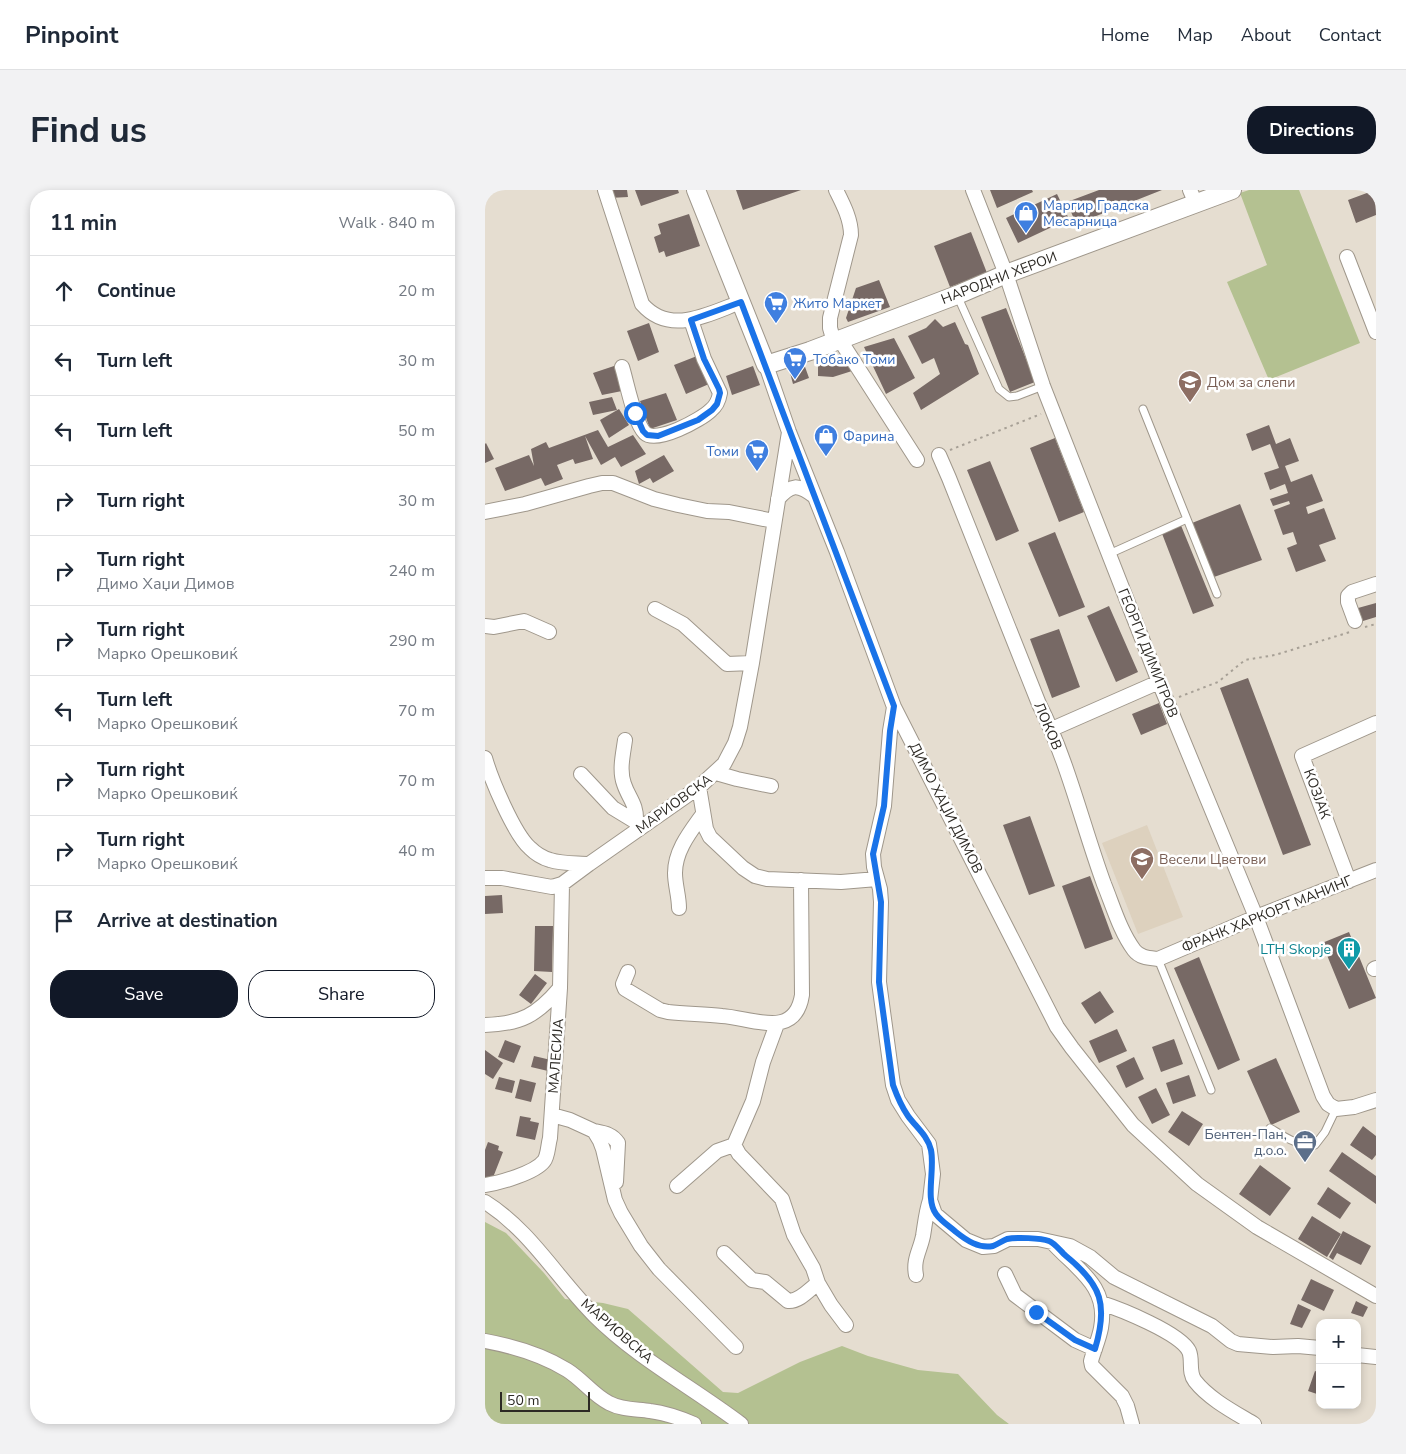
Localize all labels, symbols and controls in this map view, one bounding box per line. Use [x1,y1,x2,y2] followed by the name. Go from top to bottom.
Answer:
[25,19,118,51] text: Pinpoint
[1101,23,1149,47] text: Home
[1177,23,1213,47] text: Map
[1241,23,1291,47] text: About
[1319,23,1381,47] text: Contact
[1247,106,1376,154] button: Directions
[30,107,147,154] text: Find us
[1043,196,1149,231] place label: Маргир Градска Месарница
[1013,200,1039,234] shop icon: Маргир Градска Месарница
[50,209,117,237] text: 11 min
[339,212,435,234] text: Walk · 840 m
[938,247,1060,309] street label: НАРОДНИ ХЕРОИ
[50,277,78,305] icon: ahead
[97,278,176,304] text: Continue
[398,280,435,302] text: 20 m
[763,290,789,324] supermarket icon: Жито Маркет
[793,294,882,313] place label: Жито Маркет
[782,346,808,380] supermarket icon: Тобако Томи
[50,347,78,375] icon: left
[97,348,172,374] text: Turn left
[398,350,435,372] text: 30 m
[813,350,895,369] place label: Тобако Томи
[1177,369,1203,403] school or university icon: Дом за слепи
[1207,373,1295,392] place label: Дом за слепи
[624,402,647,425] route start
[50,417,78,445] icon: left
[97,418,172,444] text: Turn left
[398,420,435,442] text: 50 m
[813,423,839,457] shop icon: Фарина
[843,427,895,446] place label: Фарина
[744,438,770,472] supermarket icon: Томи
[706,442,739,461] place label: Томи
[50,487,78,515] icon: right
[97,488,184,514] text: Turn right
[398,490,435,512] text: 30 m
[97,547,184,573] text: Turn right
[50,557,78,585] icon: right
[388,560,435,582] text: 240 m
[97,573,234,595] text: Димо Хаџи Димов
[1113,586,1183,720] street label: ГЕОРГИ ДИМИТРОВ
[97,617,184,643] text: Turn right
[50,627,78,655] icon: right
[388,630,435,652] text: 290 m
[97,643,238,665] text: Марко Орешковиќ
[97,687,172,713] text: Turn left
[50,697,78,725] icon: left
[1029,699,1067,753] street label: ЛОКОВ
[398,700,435,722] text: 70 m
[97,713,238,735] text: Марко Орешковиќ
[905,739,987,877] street label: ДИМО ХАЏИ ДИМОВ
[97,757,184,783] text: Turn right
[1299,766,1335,822] street label: КОЗЈАК
[50,767,78,795] icon: right
[398,770,435,792] text: 70 m
[632,770,716,838] street label: МАРИОВСКА
[97,783,238,805] text: Марко Орешковиќ
[97,827,184,853] text: Turn right
[50,837,78,865] icon: right
[398,840,435,862] text: 40 m
[1129,846,1155,880] school or university icon: Весели Цветови
[1159,850,1266,869] place label: Весели Цветови
[97,853,238,875] text: Марко Орешковиќ
[1179,871,1356,957] street label: ФРАНК ХАРКОРТ МАНИНГ
[50,907,78,935] icon: arrive
[97,908,278,934] text: Arrive at destination
[1336,936,1362,970] building icon: LTH Skopje
[1260,940,1331,959] place label: LTH Skopje
[50,970,238,1018] button: Save
[248,970,435,1018] button: Share
[544,1018,568,1094] street label: МАЛЕСИЈА
[1204,1125,1287,1160] place label: Бентен-Пан, д.о.о.
[1292,1129,1318,1163] office icon: Бентен-Пан, д.о.о.
[577,1294,657,1368] street label: МАРИОВСКА
[1025,1301,1048,1324] route end
[1316,1319,1361,1409] map controls
[1316,1319,1361,1364] button: +
[1316,1364,1361,1409] button: −
[500,1389,590,1412] scale bar
[507,1391,539,1410] text: 50 m

